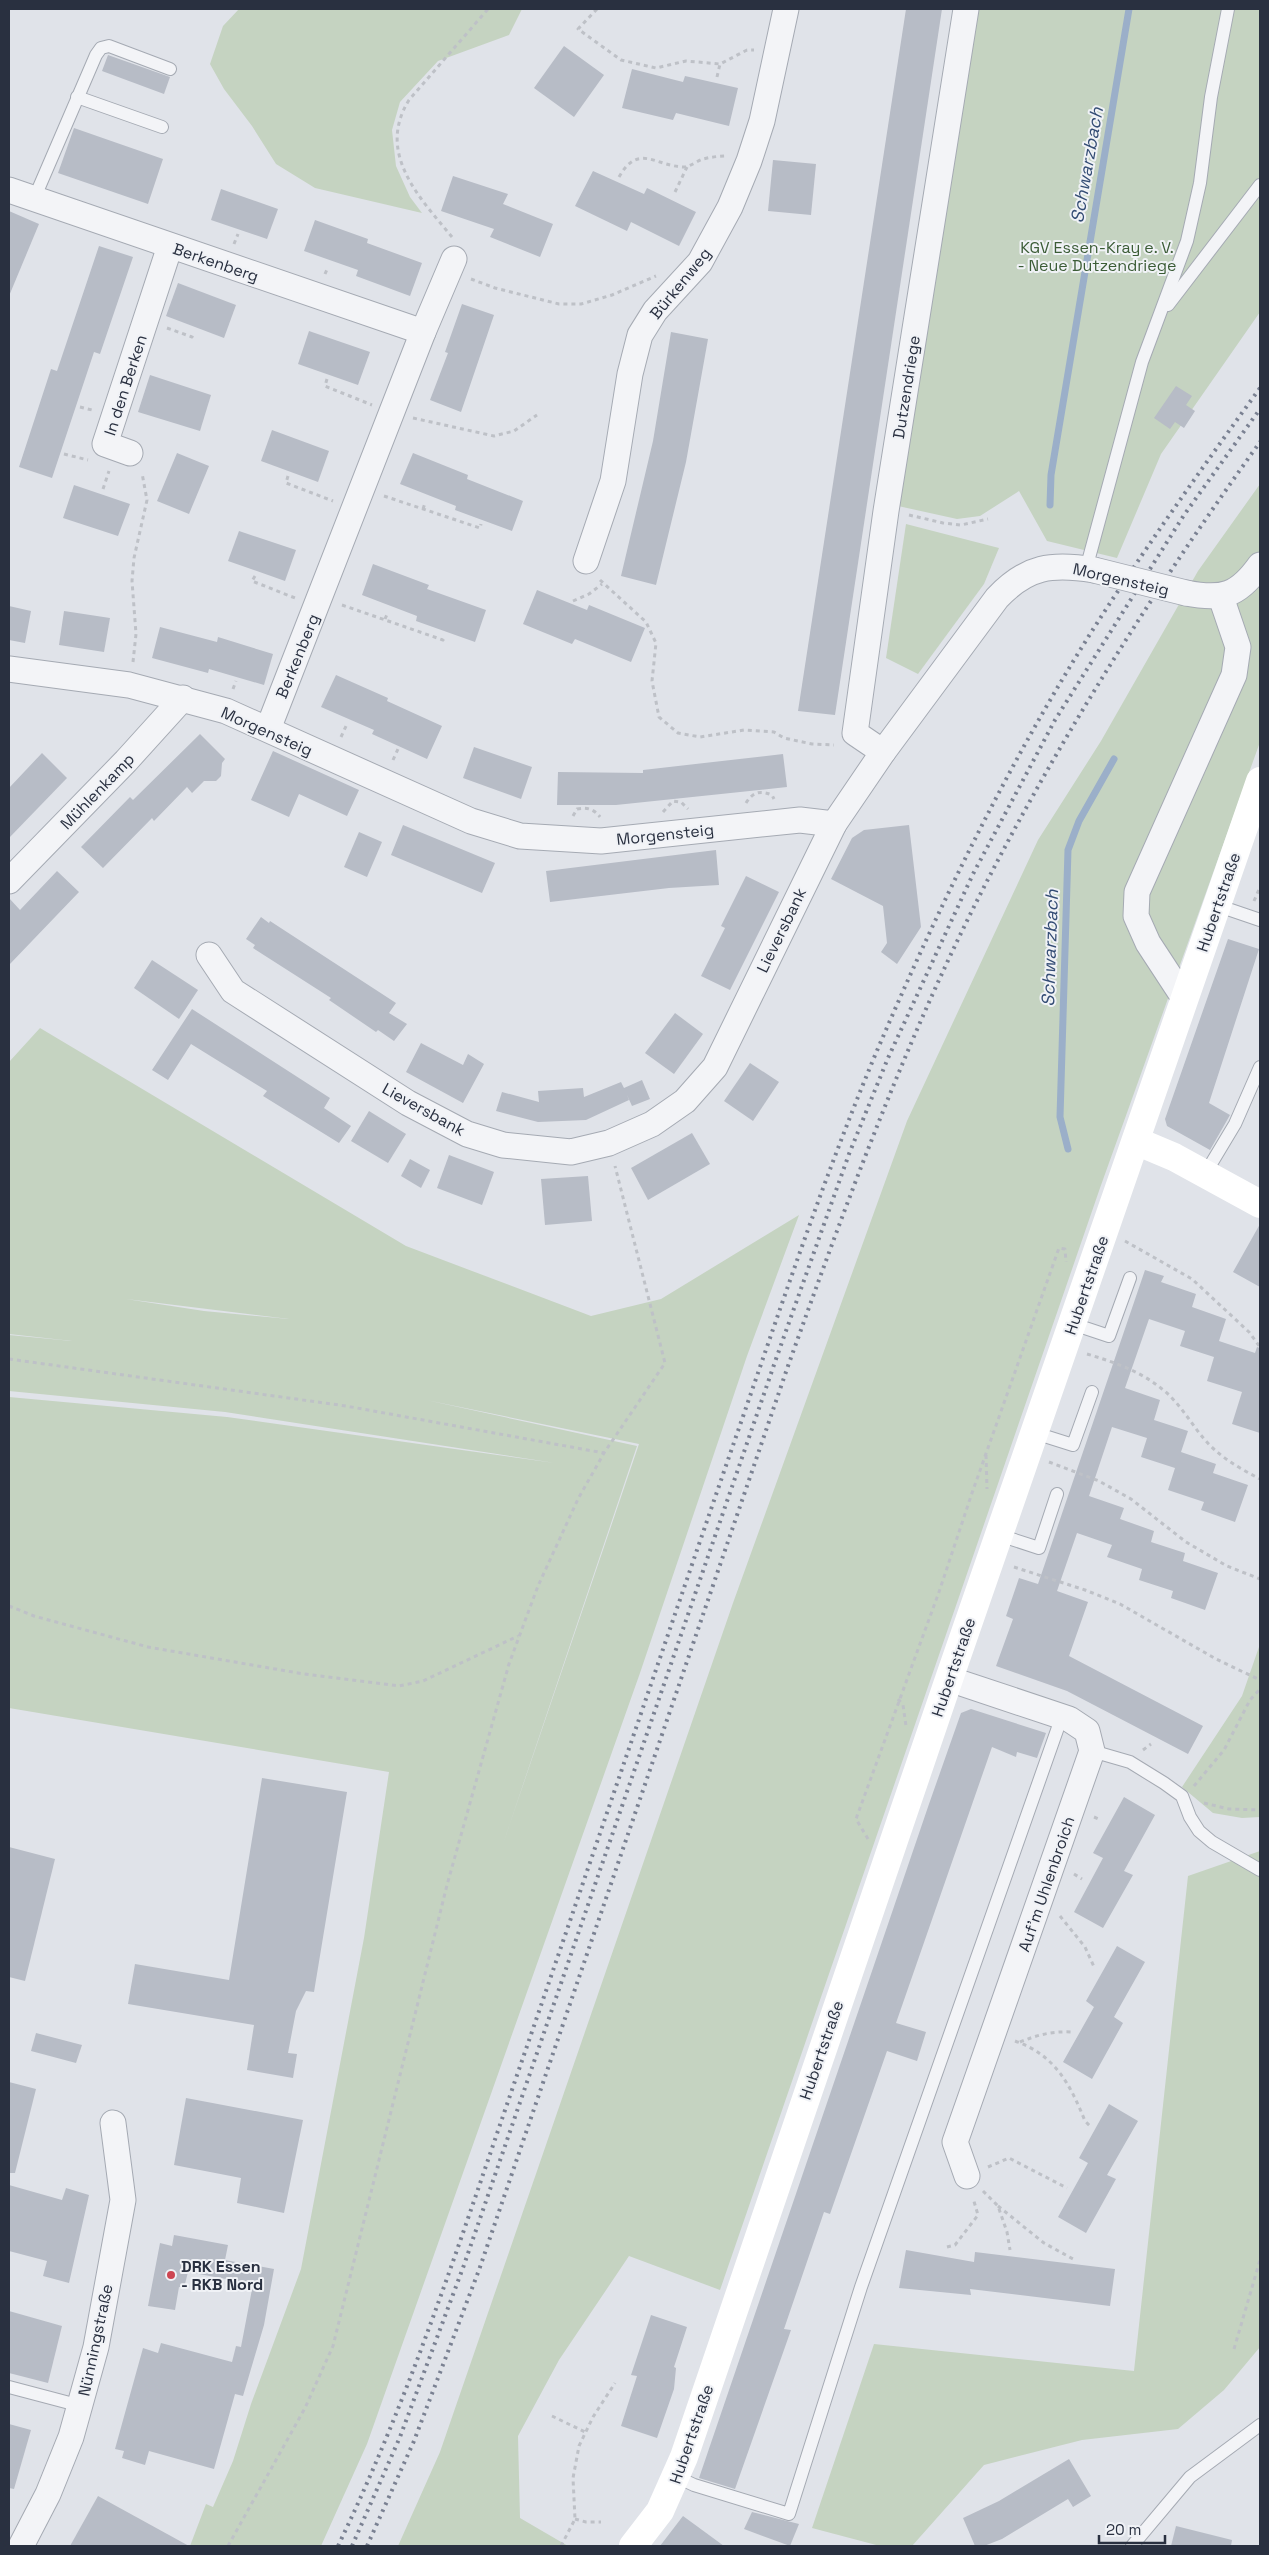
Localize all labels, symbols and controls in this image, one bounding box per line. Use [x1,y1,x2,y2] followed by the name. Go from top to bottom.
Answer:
[1065,104,1108,225] water label: Schwarzbach
[1018,237,1176,276] park label: KGV Essen-Kray e. V. - Neue Dutzendriege
[170,238,261,287] street label: Berkenberg
[645,243,716,323] street label: Bürkenweg
[99,332,152,438] street label: In den Berken
[888,334,925,440] street label: Dutzendriege
[1071,558,1171,601] street label: Morgensteig
[271,611,324,702] street label: Berkenberg
[218,702,316,761] street label: Morgensteig
[56,749,139,834] street label: Mühlenkamp
[615,819,715,850] street label: Morgensteig
[1192,850,1245,955] street label: Hubertstraße
[752,884,811,976] street label: Lieversbank
[1036,888,1063,1007] water label: Schwarzbach
[379,1078,469,1141] street label: Lieversbank
[1060,1233,1113,1338] street label: Hubertstraße
[927,1615,980,1720] street label: Hubertstraße
[1013,1814,1080,1955] street label: Auf'm Uhlenbroich
[795,1998,848,2103] street label: Hubertstraße
[181,2256,263,2295] place label: DRK Essen - RKB Nord
[165,2269,177,2281] marker: DRK Essen - RKB Nord
[73,2282,118,2398] street label: Nünningstraße
[665,2382,718,2487] street label: Hubertstraße
[1099,2512,1165,2544] scale bar
[1106,2520,1141,2539] text: 20 m

